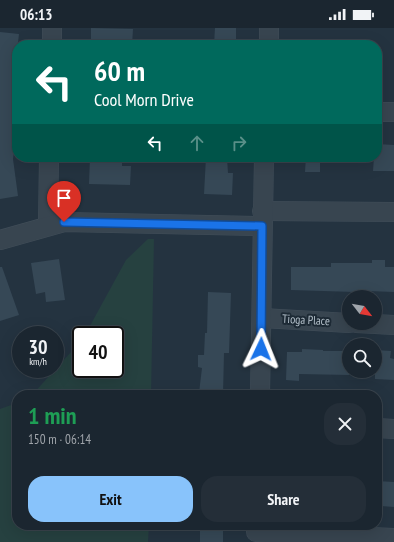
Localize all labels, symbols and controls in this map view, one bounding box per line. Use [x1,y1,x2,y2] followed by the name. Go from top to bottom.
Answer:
[20,5,52,24] text: 06:13
[94,52,145,89] text: 60 m
[28,56,80,108] icon: left
[94,88,194,111] text: Cool Morn Drive
[144,132,166,154] icon: left
[186,132,208,154] icon: ahead
[228,132,250,154] icon: right
[47,181,81,222] pin
[53,187,75,209] icon: arrive
[342,290,382,330] north arrow
[342,290,382,378] map controls
[282,311,330,328] street label: Tioga Place
[72,326,124,378] speed limit sign: 40
[240,328,282,370] position arrow
[28,334,48,360] text: 30
[342,338,382,378] button: search
[29,355,47,368] text: km/h
[28,400,76,431] text: 1 min
[324,403,366,445] button: close
[28,431,91,448] text: 150 m · 06:14
[28,476,193,522] button: Exit
[201,476,366,522] button: Share

